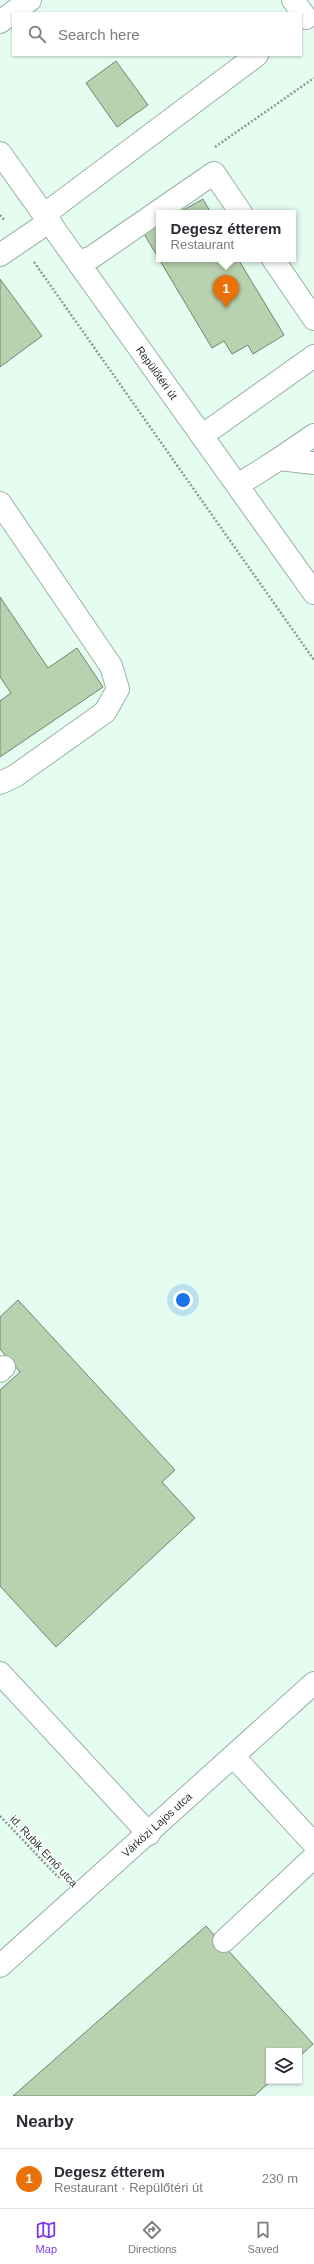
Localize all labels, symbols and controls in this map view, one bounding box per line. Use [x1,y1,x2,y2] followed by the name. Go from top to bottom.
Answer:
[12,12,302,56] search box
[26,23,48,45] icon: search
[58,26,140,43] text: Search here
[156,210,296,262] popup
[171,220,281,237] text: Degesz étterem
[171,237,234,252] text: Restaurant
[213,275,239,308] pin: 1
[134,344,180,402] street label: Repülőtéri út
[173,1290,193,1310] your location
[119,1790,195,1859] street label: Várközi Lajos utca
[8,1813,81,1890] street label: id. Rubik Ernő utca
[266,2048,302,2084] map controls
[266,2048,302,2084] button: layers
[16,2112,74,2131] text: Nearby
[54,2163,165,2180] text: Degesz étterem
[25,2171,33,2186] text: 1
[262,2171,298,2186] text: 230 m
[54,2180,203,2195] text: Restaurant · Repülőtéri út
[35,2219,57,2255] tab: Map
[128,2219,177,2255] tab: Directions
[247,2219,279,2255] tab: Saved

